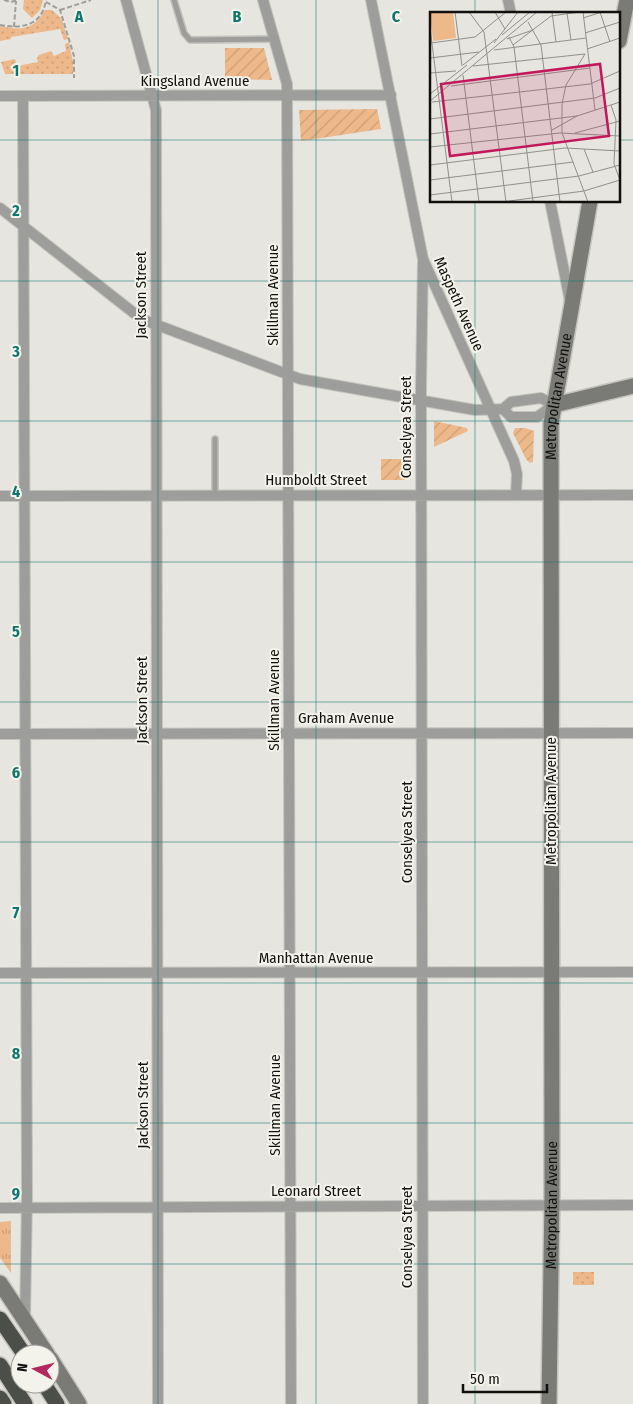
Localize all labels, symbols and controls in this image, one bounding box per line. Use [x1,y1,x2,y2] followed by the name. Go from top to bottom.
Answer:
[74,7,84,26] text: A
[233,7,242,26] text: B
[392,7,401,26] text: C
[430,12,620,202] inset map
[13,61,19,80] text: 1
[141,72,249,90] street label: Kingsland Avenue
[11,201,20,220] text: 2
[264,244,282,346] street label: Skillman Avenue
[132,251,150,339] street label: Jackson Street
[430,254,488,354] street label: Maspeth Avenue
[542,332,576,460] street label: Metropolitan Avenue
[11,342,20,361] text: 3
[397,376,415,478] street label: Conselyea Street
[265,471,367,489] street label: Humboldt Street
[12,482,20,501] text: 4
[12,622,20,641] text: 5
[265,649,283,751] street label: Skillman Avenue
[133,656,151,744] street label: Jackson Street
[298,709,394,727] street label: Graham Avenue
[542,737,560,865] street label: Metropolitan Avenue
[12,763,20,782] text: 6
[398,781,416,883] street label: Conselyea Street
[13,903,20,922] text: 7
[259,949,373,967] street label: Manhattan Avenue
[12,1044,21,1063] text: 8
[266,1054,284,1156] street label: Skillman Avenue
[134,1061,152,1149] street label: Jackson Street
[542,1141,561,1269] street label: Metropolitan Avenue
[271,1182,361,1200] street label: Leonard Street
[12,1184,20,1203] text: 9
[398,1186,416,1288] street label: Conselyea Street
[10,1344,60,1394] north arrow
[14,1362,32,1373] text: N
[463,1362,547,1394] scale bar
[470,1370,500,1388] text: 50 m

